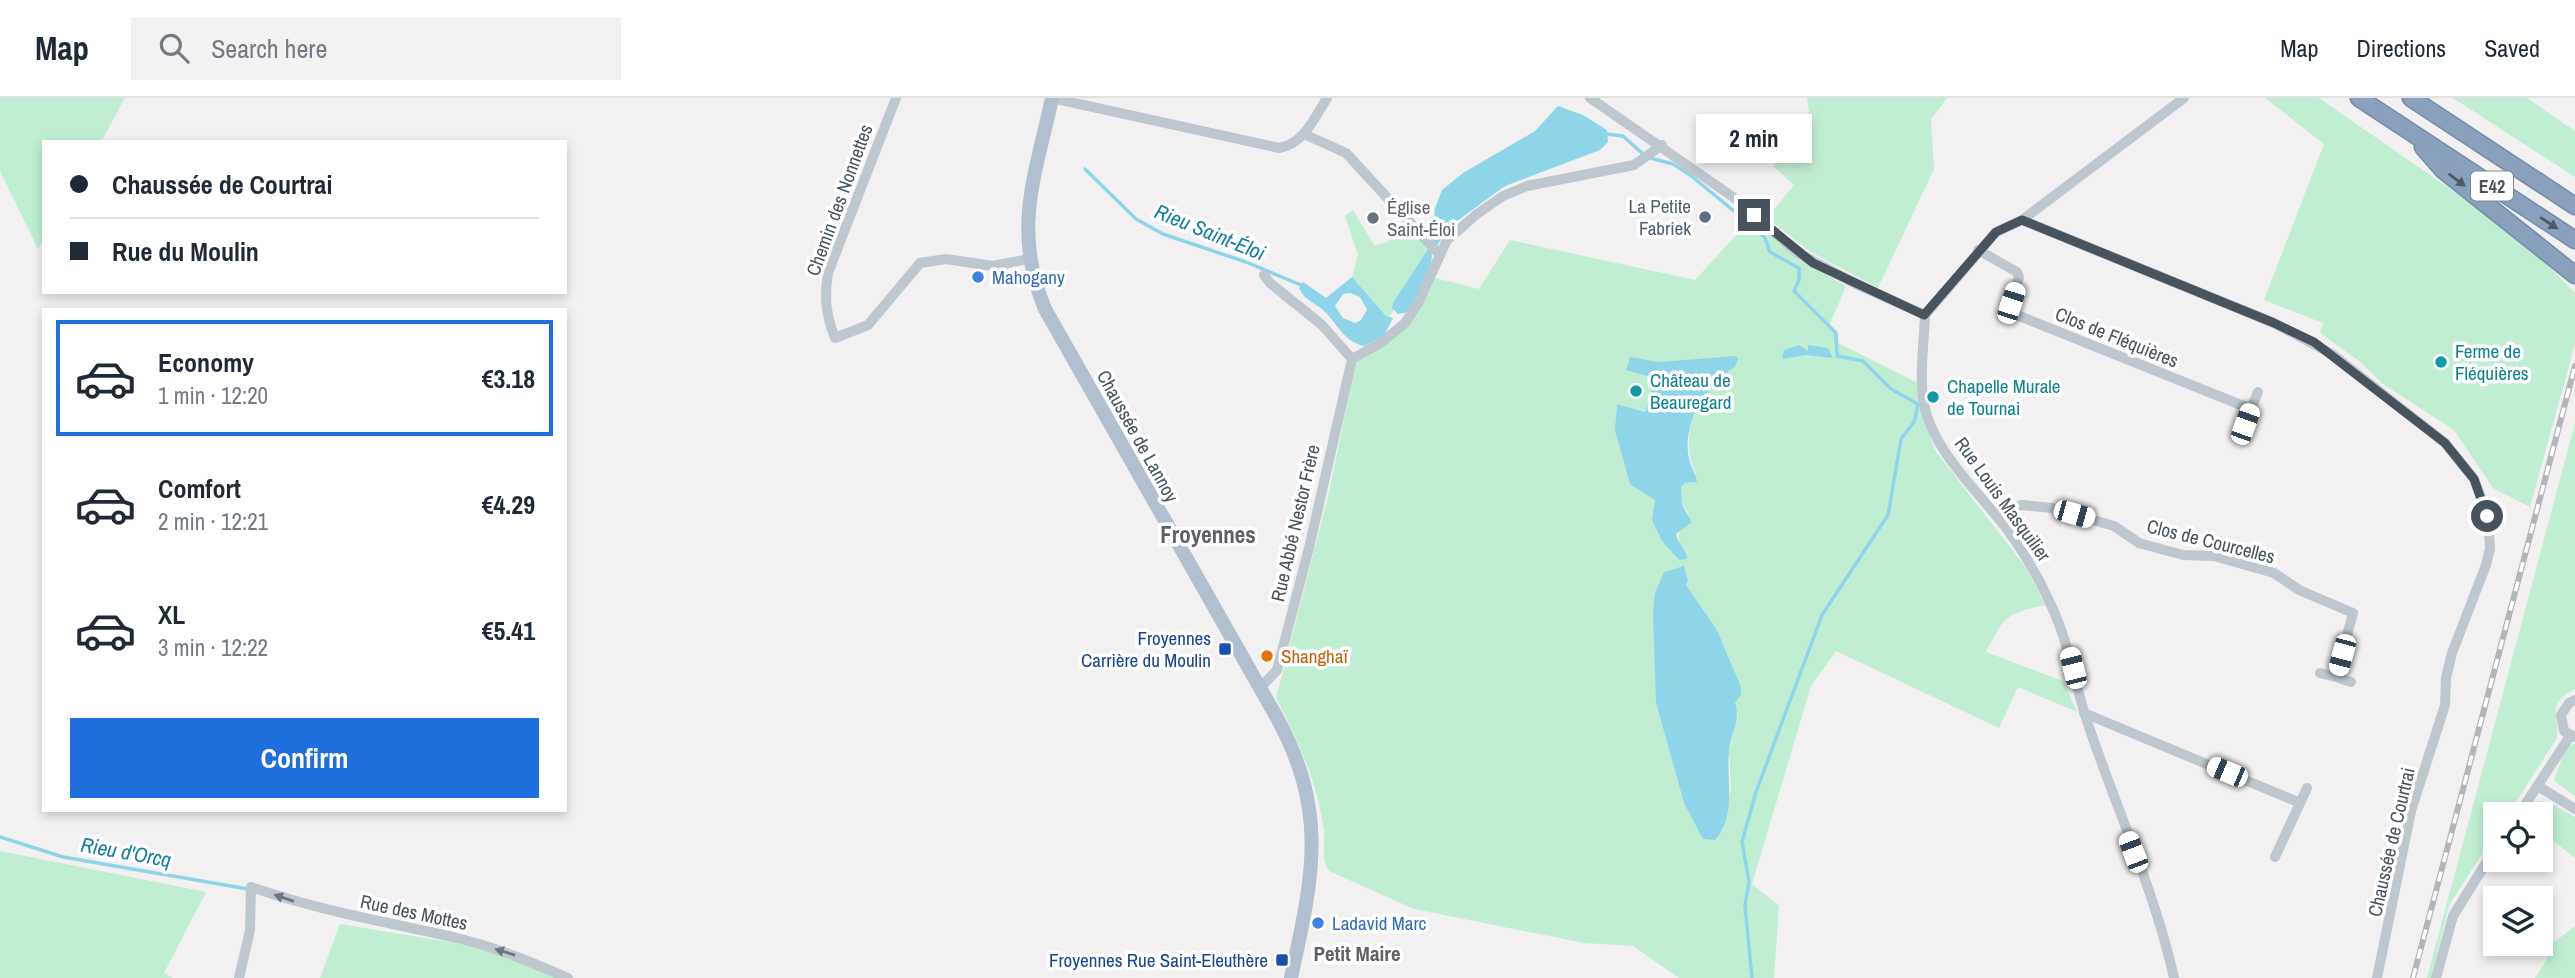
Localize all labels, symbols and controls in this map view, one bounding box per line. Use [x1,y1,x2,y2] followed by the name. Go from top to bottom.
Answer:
[131,17,621,80] search box
[35,26,89,70] text: Map
[155,29,193,67] icon: search
[211,31,327,66] text: Search here
[2280,32,2318,64] text: Map
[2356,32,2446,64] text: Directions
[2484,32,2540,64] text: Saved
[1696,114,1812,162] callout: 2 min
[800,120,879,279] street label: Chemin des Nonnettes
[1729,123,1779,154] text: 2 min
[112,167,332,202] text: Chaussée de Courtrai
[2471,172,2513,200] road number: E42
[2448,173,2466,187] one-way arrow
[1629,193,1691,241] place label: La Petite Fabriek
[1387,194,1455,242] place label: Église Saint-Éloi
[1150,197,1270,267] water label: Rieu Saint-Éloi
[1738,199,1770,231] route end
[1697,209,1713,225] marker: La Petite Fabriek
[1365,210,1381,226] marker: Église Saint-Éloi
[2539,216,2558,229] one-way arrow
[112,234,259,269] text: Rue du Moulin
[992,264,1065,290] place label: Mahogany
[970,269,986,285] marker: Mahogany
[1995,280,2028,326] car
[2052,300,2183,374] street label: Clos de Fléquières
[2455,338,2529,386] place label: Ferme de Fléquières
[158,345,254,380] text: Economy
[74,347,137,410] icon: car
[2433,354,2449,370] marker: Ferme de Fléquières
[482,361,535,396] text: €3.18
[1091,365,1185,507] street label: Chaussée de Lannoy
[1650,367,1731,415] place label: Château de Beauregard
[1947,373,2060,421] place label: Chapelle Murale de Tournai
[158,380,268,411] text: 1 min · 12:20
[1628,383,1644,399] marker: Château de Beauregard
[1925,389,1941,405] marker: Chapelle Murale de Tournai
[2228,401,2263,447] car
[1949,431,2058,567] street label: Rue Louis Masquilier
[1264,442,1326,604] street label: Rue Abbé Nestor Frère
[158,471,241,506] text: Comfort
[74,473,137,536] icon: car
[482,487,535,522] text: €4.29
[2051,498,2098,530] car
[2471,500,2503,532] route start
[158,506,268,537] text: 2 min · 12:21
[2144,513,2278,569] street label: Clos de Courcelles
[1160,519,1256,550] district label: Froyennes
[158,597,185,632] text: XL
[74,599,137,662] icon: car
[482,613,535,648] text: €5.41
[1081,625,1211,673] place label: Froyennes Carrière du Moulin
[158,632,268,663] text: 3 min · 12:22
[2327,632,2358,678] car
[1217,641,1233,657] marker: Froyennes Carrière du Moulin
[1281,643,1348,669] place label: Shanghaï
[2058,645,2089,691] car
[1259,648,1275,664] marker: Shanghaï
[70,718,539,798] button: Confirm
[2204,754,2251,790] car
[2361,765,2421,919] street label: Chaussée de Courtrai
[2483,802,2553,956] map controls
[2483,802,2553,872] button: locate
[2116,829,2151,875] car
[78,830,174,874] water label: Rieu d'Orcq
[2483,886,2553,956] button: layers
[358,888,470,936] street label: Rue des Mottes
[273,892,294,903] one-way arrow
[1332,910,1427,936] place label: Ladavid Marc
[1310,915,1326,931] marker: Ladavid Marc
[1313,939,1401,968] district label: Petit Maire
[494,947,515,957] one-way arrow
[1049,947,1268,973] place label: Froyennes Rue Saint-Eleuthère
[1274,952,1290,968] marker: Froyennes Rue Saint-Eleuthère

